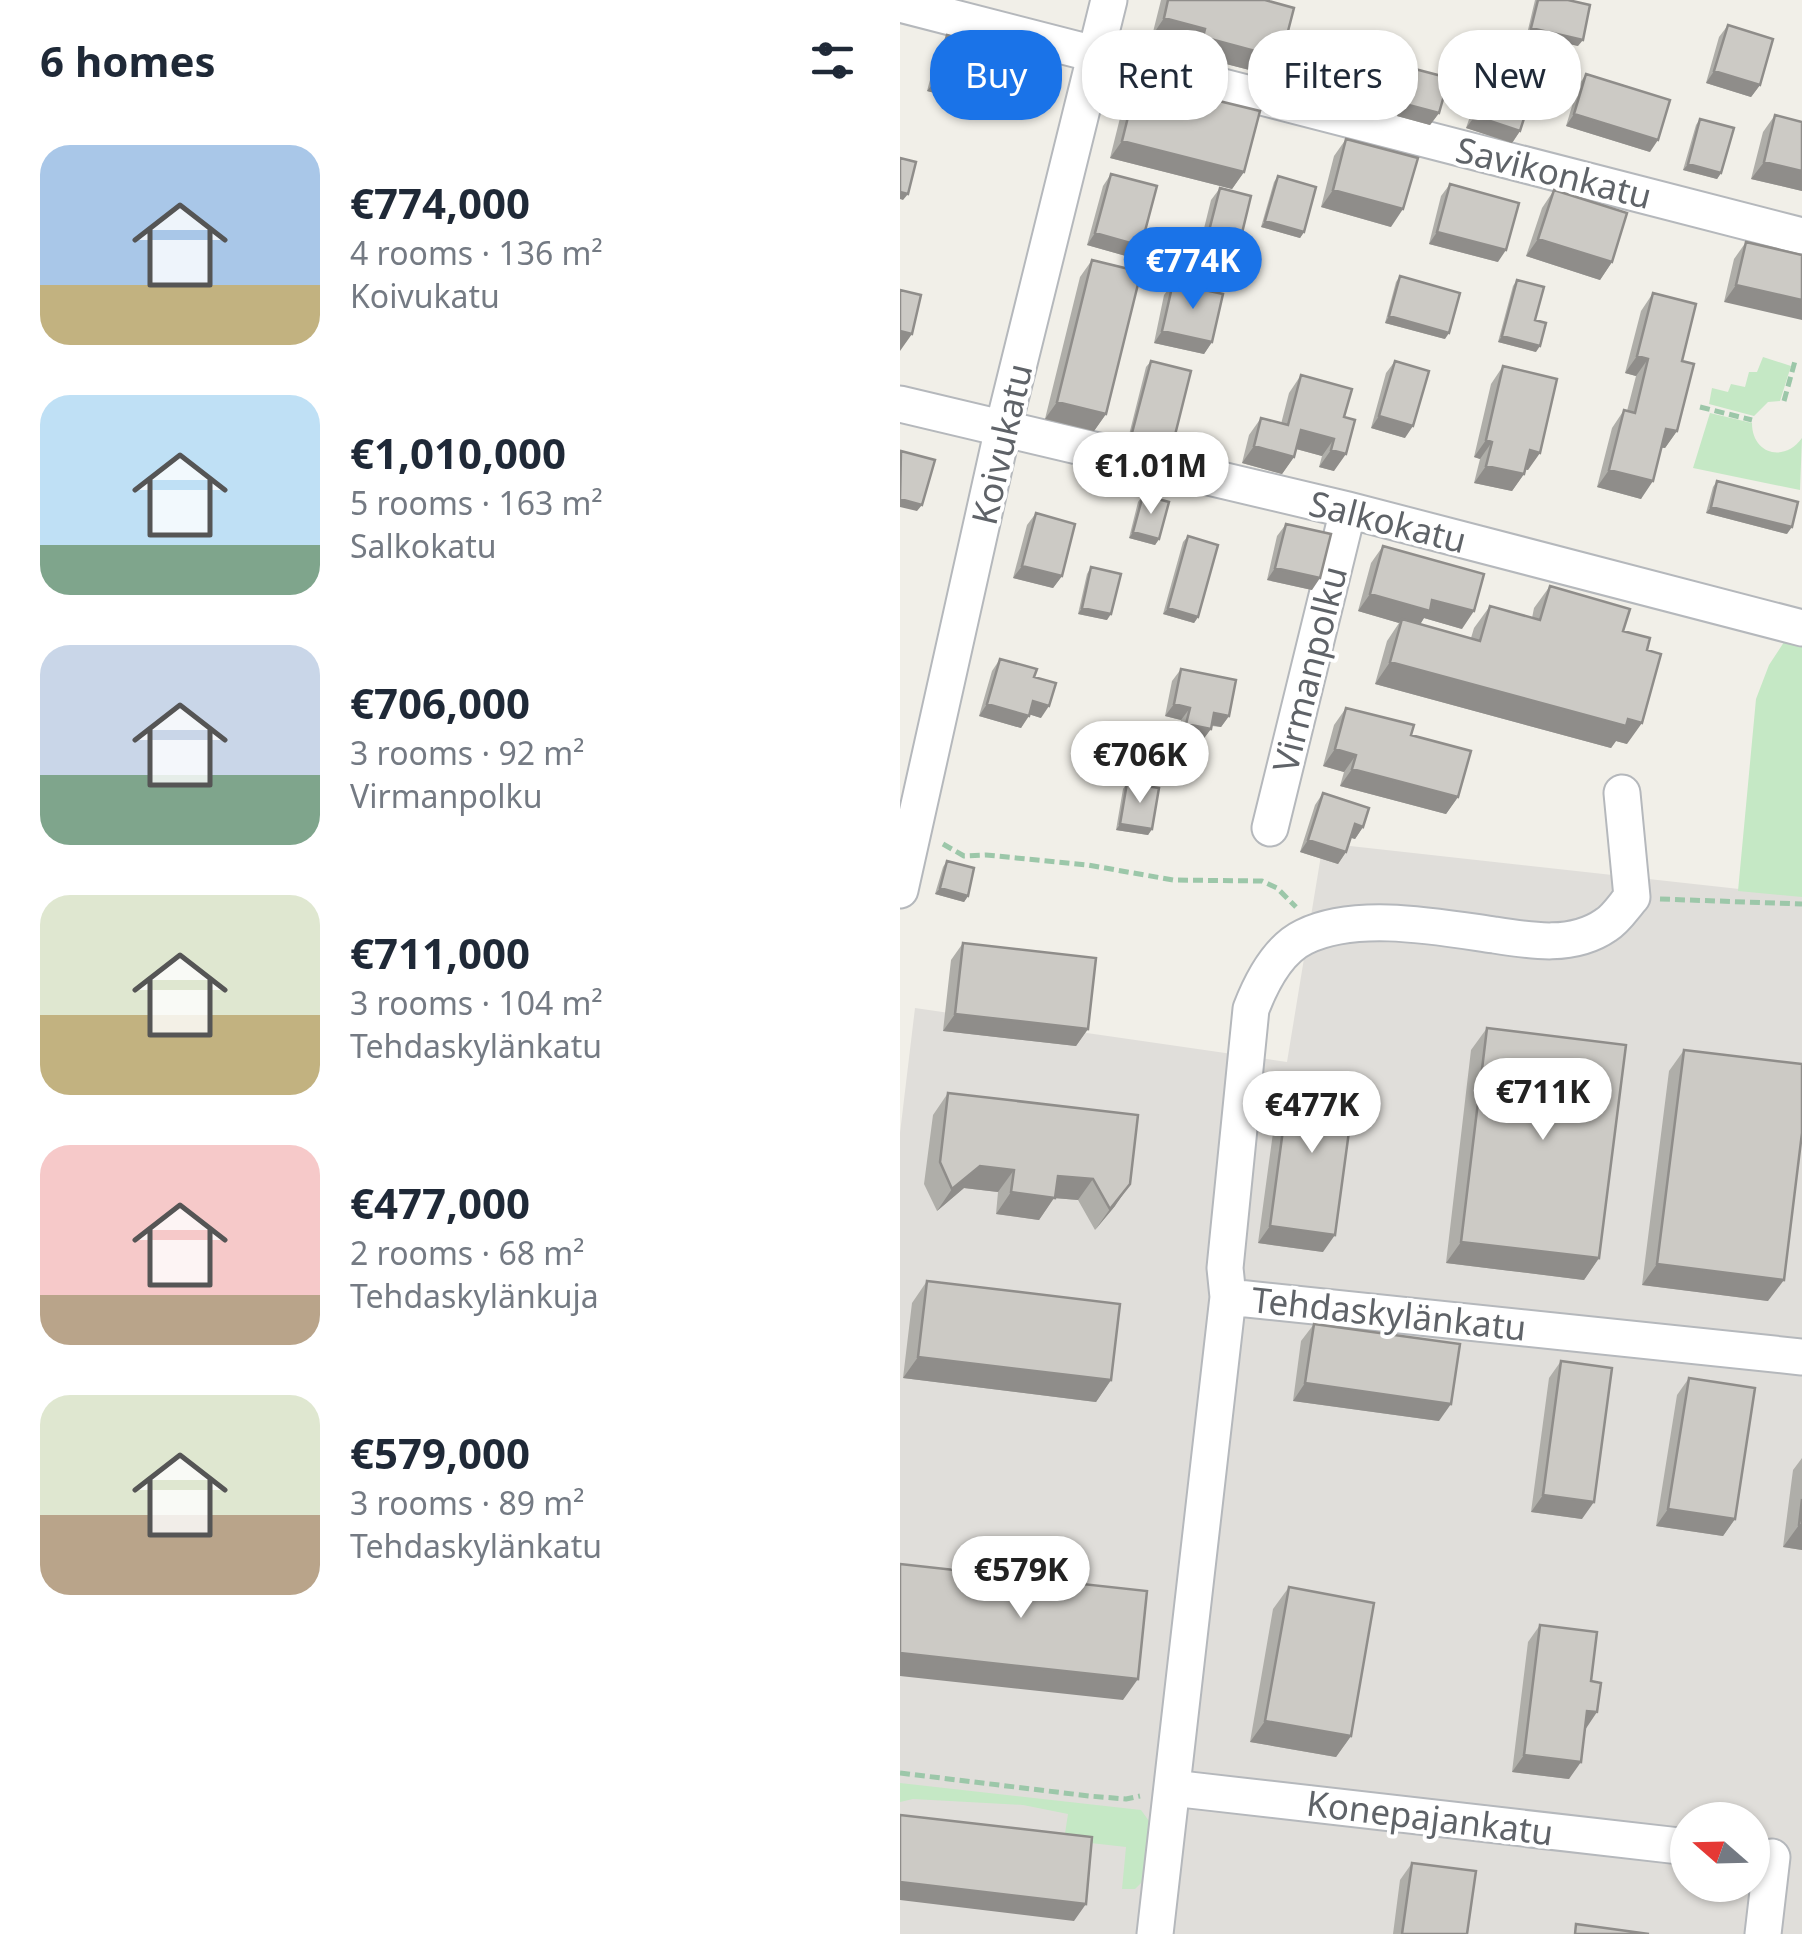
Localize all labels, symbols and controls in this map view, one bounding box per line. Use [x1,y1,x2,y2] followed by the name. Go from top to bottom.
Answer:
[930,30,1062,120] chip: Buy
[1082,30,1228,120] chip: Rent
[1248,30,1418,120] chip: Filters
[1438,30,1581,120] chip: New
[40,32,216,89] text: 6 homes
[805,33,860,88] icon: filters
[1451,125,1657,219] street label: Savikonkatu
[350,174,530,231] text: €774,000
[120,185,240,305] icon: home
[1123,227,1263,312] pin: €774K
[350,231,603,274] text: 4 rooms · 136 m²
[1146,238,1240,281] text: €774K
[350,274,500,317] text: Koivukatu
[960,359,1042,529] street label: Koivukatu
[350,424,566,481] text: €1,010,000
[1070,432,1232,517] pin: €1.01M
[120,435,240,555] icon: home
[1095,443,1207,486] text: €1.01M
[1305,479,1471,563] street label: Salkokatu
[350,481,603,524] text: 5 rooms · 163 m²
[350,524,497,567] text: Salkokatu
[1261,561,1357,777] street label: Virmanpolku
[350,674,530,731] text: €706,000
[120,685,240,805] icon: home
[1070,721,1210,806] pin: €706K
[350,731,584,774] text: 3 rooms · 92 m²
[1093,732,1187,775] text: €706K
[350,774,542,817] text: Virmanpolku
[350,924,530,981] text: €711,000
[120,935,240,1055] icon: home
[350,981,603,1024] text: 3 rooms · 104 m²
[350,1024,602,1067] text: Tehdaskylänkatu
[1473,1058,1613,1143] pin: €711K
[1496,1069,1590,1112] text: €711K
[1242,1071,1382,1156] pin: €477K
[1265,1082,1359,1125] text: €477K
[350,1174,530,1231] text: €477,000
[120,1185,240,1305] icon: home
[350,1231,584,1274] text: 2 rooms · 68 m²
[350,1274,599,1317] text: Tehdaskylänkuja
[1249,1275,1529,1351] street label: Tehdaskylänkatu
[350,1424,530,1481] text: €579,000
[120,1435,240,1555] icon: home
[350,1481,584,1524] text: 3 rooms · 89 m²
[350,1524,602,1567] text: Tehdaskylänkatu
[951,1536,1091,1621] pin: €579K
[974,1547,1068,1590] text: €579K
[1304,1779,1556,1855] street label: Konepajankatu
[1670,1802,1770,1902] north arrow
[1670,1802,1770,1902] map controls

